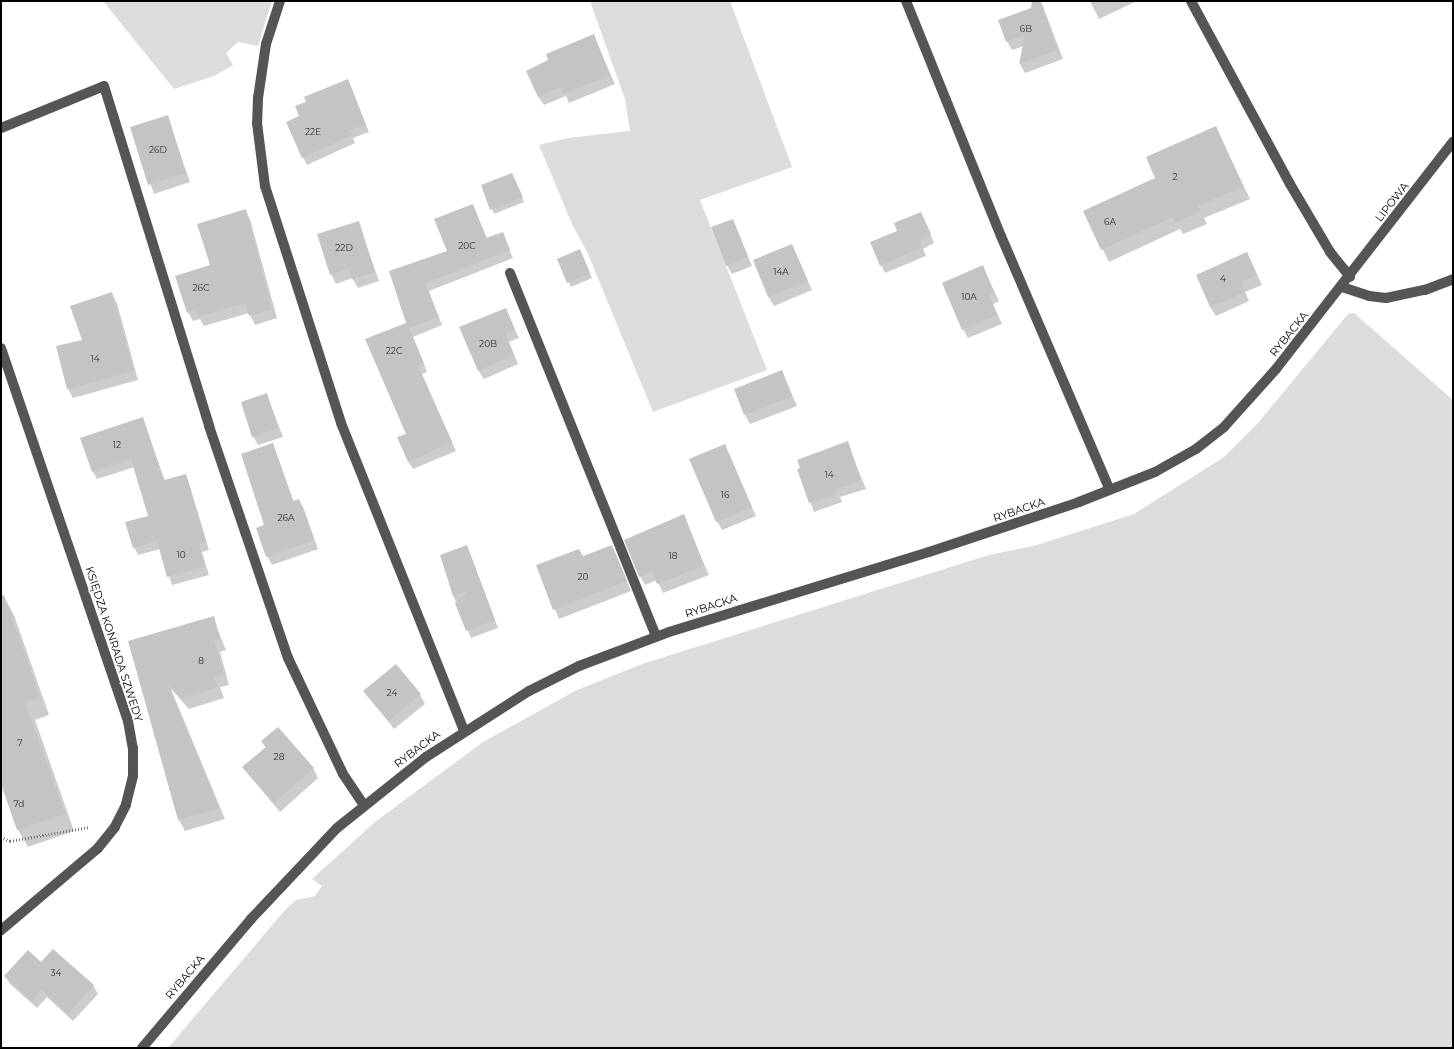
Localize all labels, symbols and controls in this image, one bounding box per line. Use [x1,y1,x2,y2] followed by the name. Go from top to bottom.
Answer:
[1020,24,1032,34] house number: 6B
[305,127,321,137] house number: 22E
[149,145,167,155] house number: 26D
[1172,172,1178,182] house number: 2
[1373,180,1411,224] street label: LIPOWA
[1104,217,1116,227] house number: 6A
[458,241,476,251] house number: 20C
[335,243,353,253] house number: 22D
[773,267,789,277] house number: 14A
[1220,274,1226,284] house number: 4
[193,283,209,293] house number: 26C
[961,292,977,302] house number: 10A
[1267,309,1311,359] street label: RYBACKA
[479,339,497,349] house number: 20B
[386,346,402,356] house number: 22C
[90,354,100,364] house number: 14
[113,440,121,450] house number: 12
[824,470,834,480] house number: 14
[721,490,729,500] house number: 16
[991,495,1047,525] street label: RYBACKA
[277,513,295,523] house number: 26A
[176,550,186,560] house number: 10
[669,551,677,561] house number: 18
[83,565,145,723] street label: KSIĘDZA KONRADA SZWEDY
[577,572,589,582] house number: 20
[683,591,739,621] street label: RYBACKA
[198,656,204,666] house number: 8
[387,688,397,698] house number: 24
[392,728,442,770] street label: RYBACKA
[17,738,23,748] house number: 7
[274,752,284,762] house number: 28
[14,799,24,809] house number: 7d
[163,952,207,1002] street label: RYBACKA
[50,968,62,978] house number: 34

